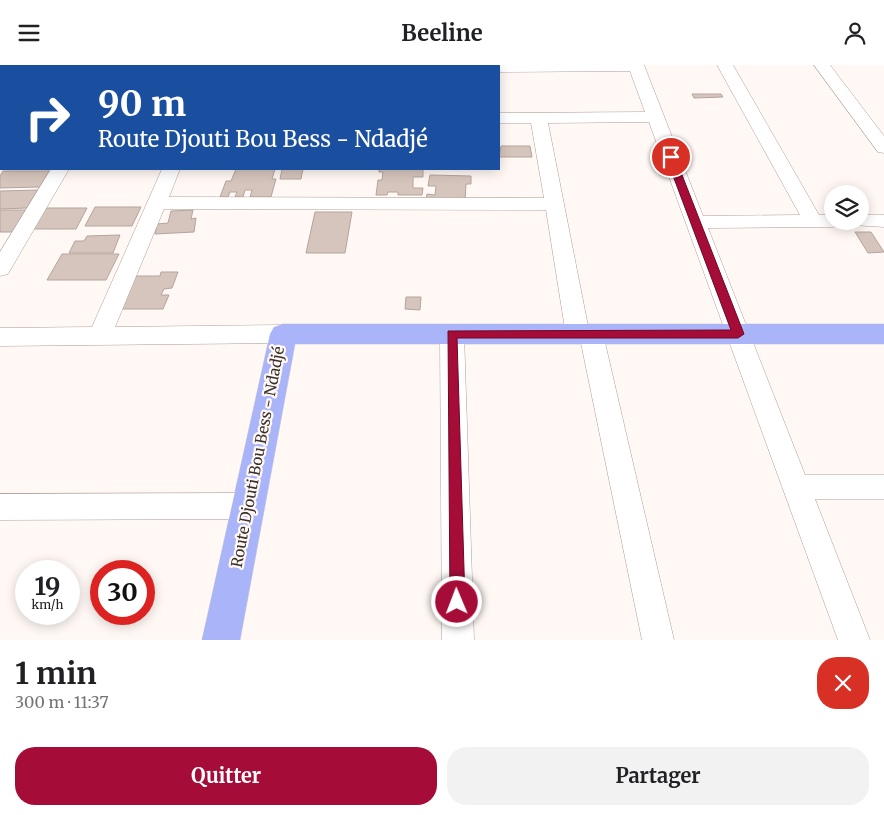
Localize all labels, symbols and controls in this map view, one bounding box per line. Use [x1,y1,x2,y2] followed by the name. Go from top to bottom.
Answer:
[15,19,43,47] icon: menu
[401,19,483,47] text: Beeline
[841,19,869,47] icon: person
[98,82,186,126] text: 90 m
[15,85,80,150] icon: right
[98,125,428,153] text: Route Djouti Bou Bess - Ndadjé
[650,136,692,178] pin
[657,143,685,171] icon: arrive
[824,185,869,230] map controls
[824,185,869,230] button: layers
[227,345,288,569] street label: Route Djouti Bou Bess - Ndadjé
[90,560,155,625] speed limit sign: 30
[35,570,60,602] text: 19
[430,575,482,627] position arrow
[32,597,63,612] text: km/h
[15,654,97,692] text: 1 min
[817,657,869,709] button: close
[15,692,109,712] text: 300 m · 11:37
[15,747,437,805] button: Quitter
[447,747,869,805] button: Partager

